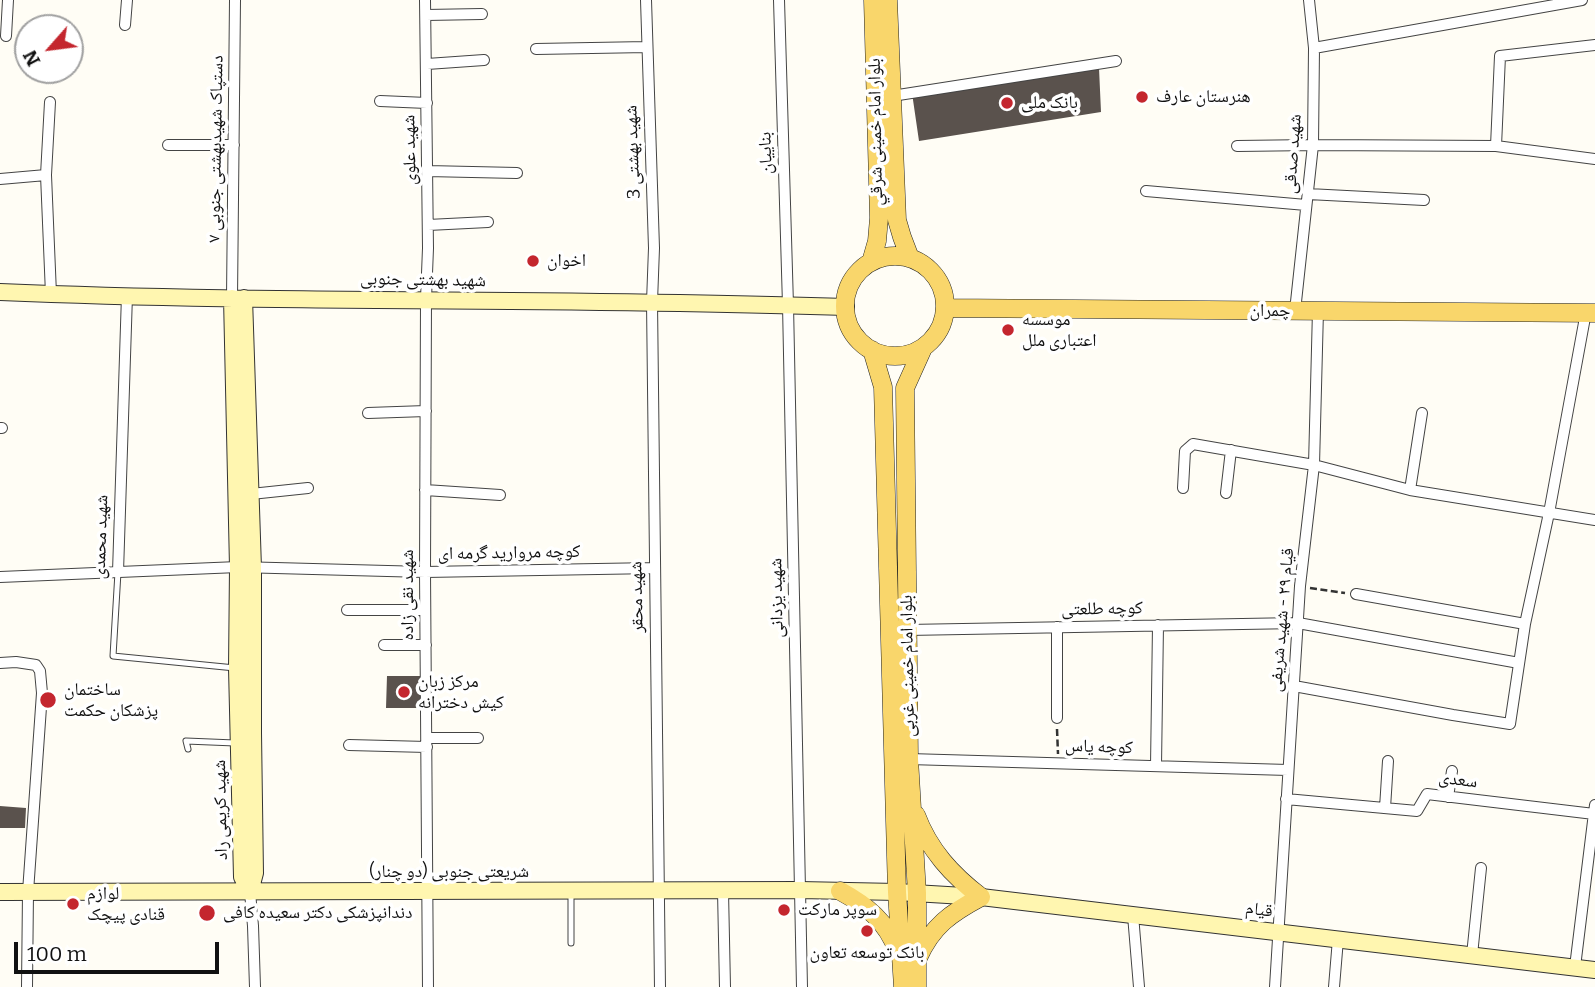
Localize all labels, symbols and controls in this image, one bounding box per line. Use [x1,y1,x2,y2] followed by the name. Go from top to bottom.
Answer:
[14,14,84,84] north arrow
[18,46,45,70] text: N
[204,55,228,243] street label: دستپاک شهیدبهشتی جنوبی ۷
[864,58,888,206] street label: بلوار امام خمینی شرقي
[1156,86,1251,108] place label: هنرستان عارف
[1134,89,1150,105] marker: هنرستان عارف
[1021,92,1078,114] place label: بانک ملی
[999,95,1015,111] marker: بانک ملی
[621,105,645,199] street label: شهید بهشتی 3
[1279,113,1307,195] street label: شهید صدقی
[399,115,421,185] street label: شهید علوی
[754,131,778,175] street label: بناییان
[547,250,586,272] place label: اخوان
[525,253,541,269] marker: اخوان
[360,268,486,292] street label: شهید بهشتی جنوبی
[1250,300,1290,322] street label: چمران
[1022,309,1097,352] place label: موسسه اعتباری ملل
[1000,322,1016,338] marker: موسسه اعتباری ملل
[89,494,113,580] street label: شهید محمدی
[438,541,580,565] street label: کوچه مروارید گرمه ای
[1265,547,1299,693] street label: قیام ۲۹ - شهید شریفی
[397,549,419,641] street label: شهید نقی زاده
[766,558,788,638] street label: شهید یزدانی
[626,561,648,633] street label: شهید محقر
[896,595,920,737] street label: بلوار امام خمینی غربی
[1061,597,1143,621] street label: کوچه طلعتی
[418,671,504,714] place label: مرکز زبان کیش دخترانه
[64,679,158,722] place label: ساختمان پزشکان حکمت
[396,684,412,700] marker: مرکز زبان کیش دخترانه
[38,690,58,710] marker: ساختمان پزشکان حکمت
[1065,735,1133,759] street label: کوچه یاس
[209,760,233,860] street label: شهید کریمی راد
[1437,767,1479,793] street label: سعدی
[369,861,529,883] street label: شریعتی جنوبی (دو چنار)
[87,883,165,926] place label: لوازم قنادی پیچک
[65,896,81,912] marker: لوازم قنادی پیچک
[1244,898,1274,922] street label: قیام
[798,899,877,921] place label: سوپر مارکت
[223,902,412,924] place label: دندانپزشکی دکتر سعیده کافی
[776,902,792,918] marker: سوپر مارکت
[197,903,217,923] marker: دندانپزشکی دکتر سعیده کافی
[859,923,875,939] marker: بانک توسعه تعاون
[18,928,222,972] scale bar
[27,941,87,967] text: 100 m
[810,942,924,964] place label: بانک توسعه تعاون

